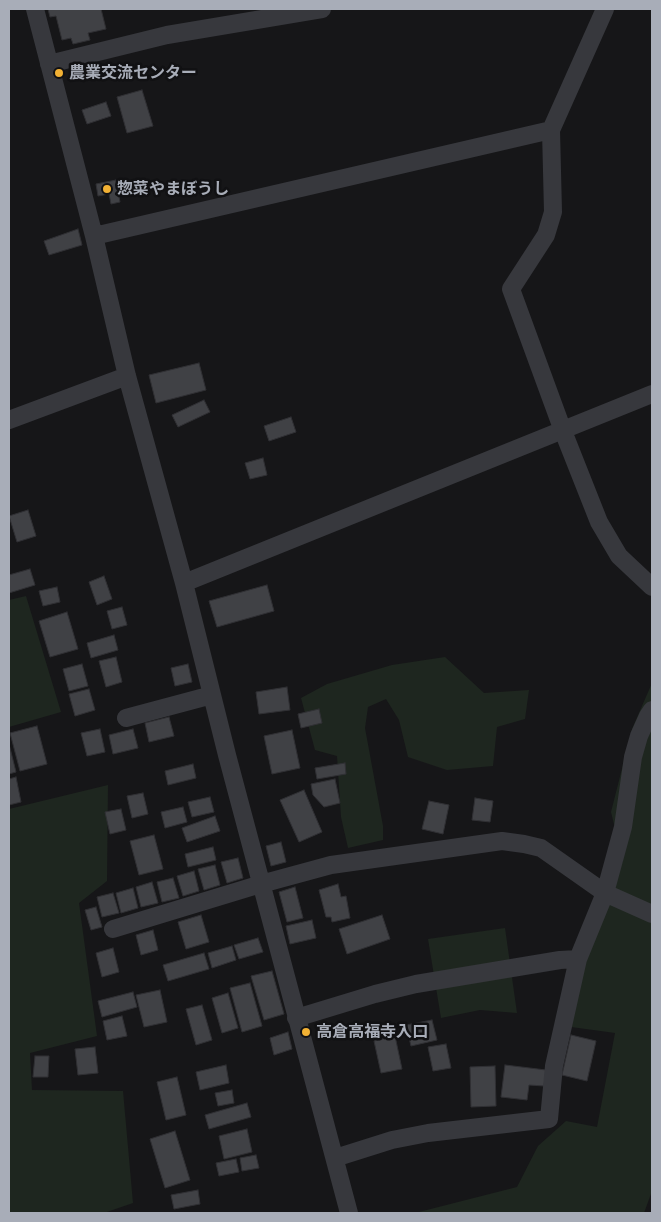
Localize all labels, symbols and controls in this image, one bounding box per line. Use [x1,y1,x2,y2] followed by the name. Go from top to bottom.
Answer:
[69,63,197,83] place label: 農業交流センター
[53,67,65,79] marker: 農業交流センター
[117,179,229,199] place label: 惣菜やまぼうし
[101,183,113,195] marker: 惣菜やまぼうし
[316,1022,428,1042] place label: 高倉高福寺入口
[300,1026,312,1038] marker: 高倉高福寺入口

